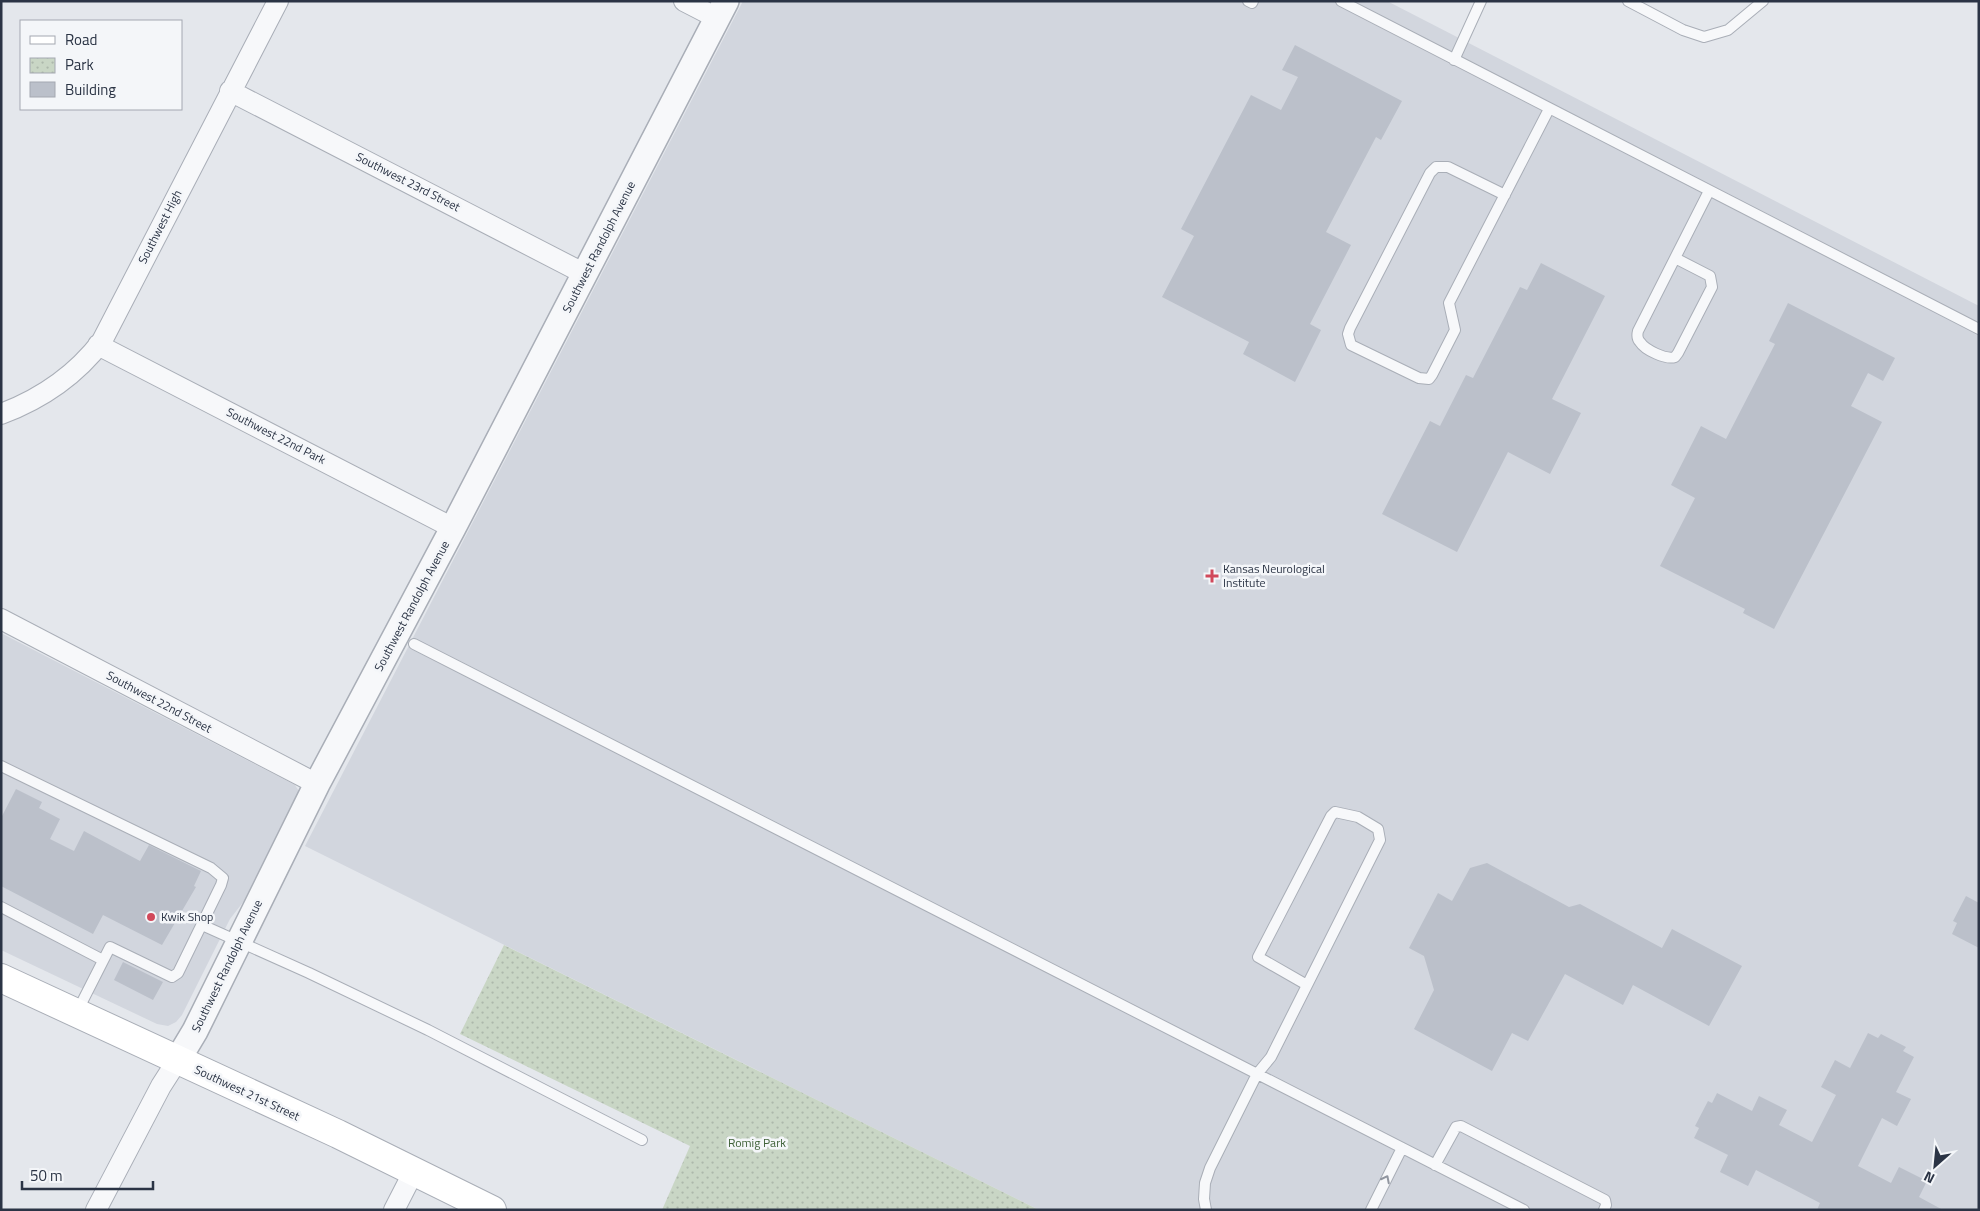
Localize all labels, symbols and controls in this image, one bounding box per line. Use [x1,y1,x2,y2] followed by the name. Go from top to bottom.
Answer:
[20,20,182,110] legend
[65,28,97,51] text: Road
[65,53,94,76] text: Park
[65,78,116,101] text: Building
[353,147,464,216] street label: Southwest 23rd Street
[557,178,640,316] street label: Southwest Randolph Avenue
[133,186,186,267] street label: Southwest High
[223,402,329,469] street label: Southwest 22nd Park
[369,537,454,675] street label: Southwest Randolph Avenue
[1223,559,1325,592] place label: Kansas Neurological Institute
[1205,569,1219,583] marker: Kansas Neurological Institute
[103,666,216,738] street label: Southwest 22nd Street
[186,896,267,1035] street label: Southwest Randolph Avenue
[161,907,213,926] place label: Kwik Shop
[145,911,157,923] marker: Kwik Shop
[191,1060,304,1126] street label: Southwest 21st Street
[728,1133,786,1152] park label: Romig Park
[1910,1141,1960,1191] north arrow
[22,1158,154,1190] scale bar
[30,1164,63,1187] text: 50 m
[1920,1166,1938,1190] text: N
[1380,1175,1390,1184] one-way arrow

